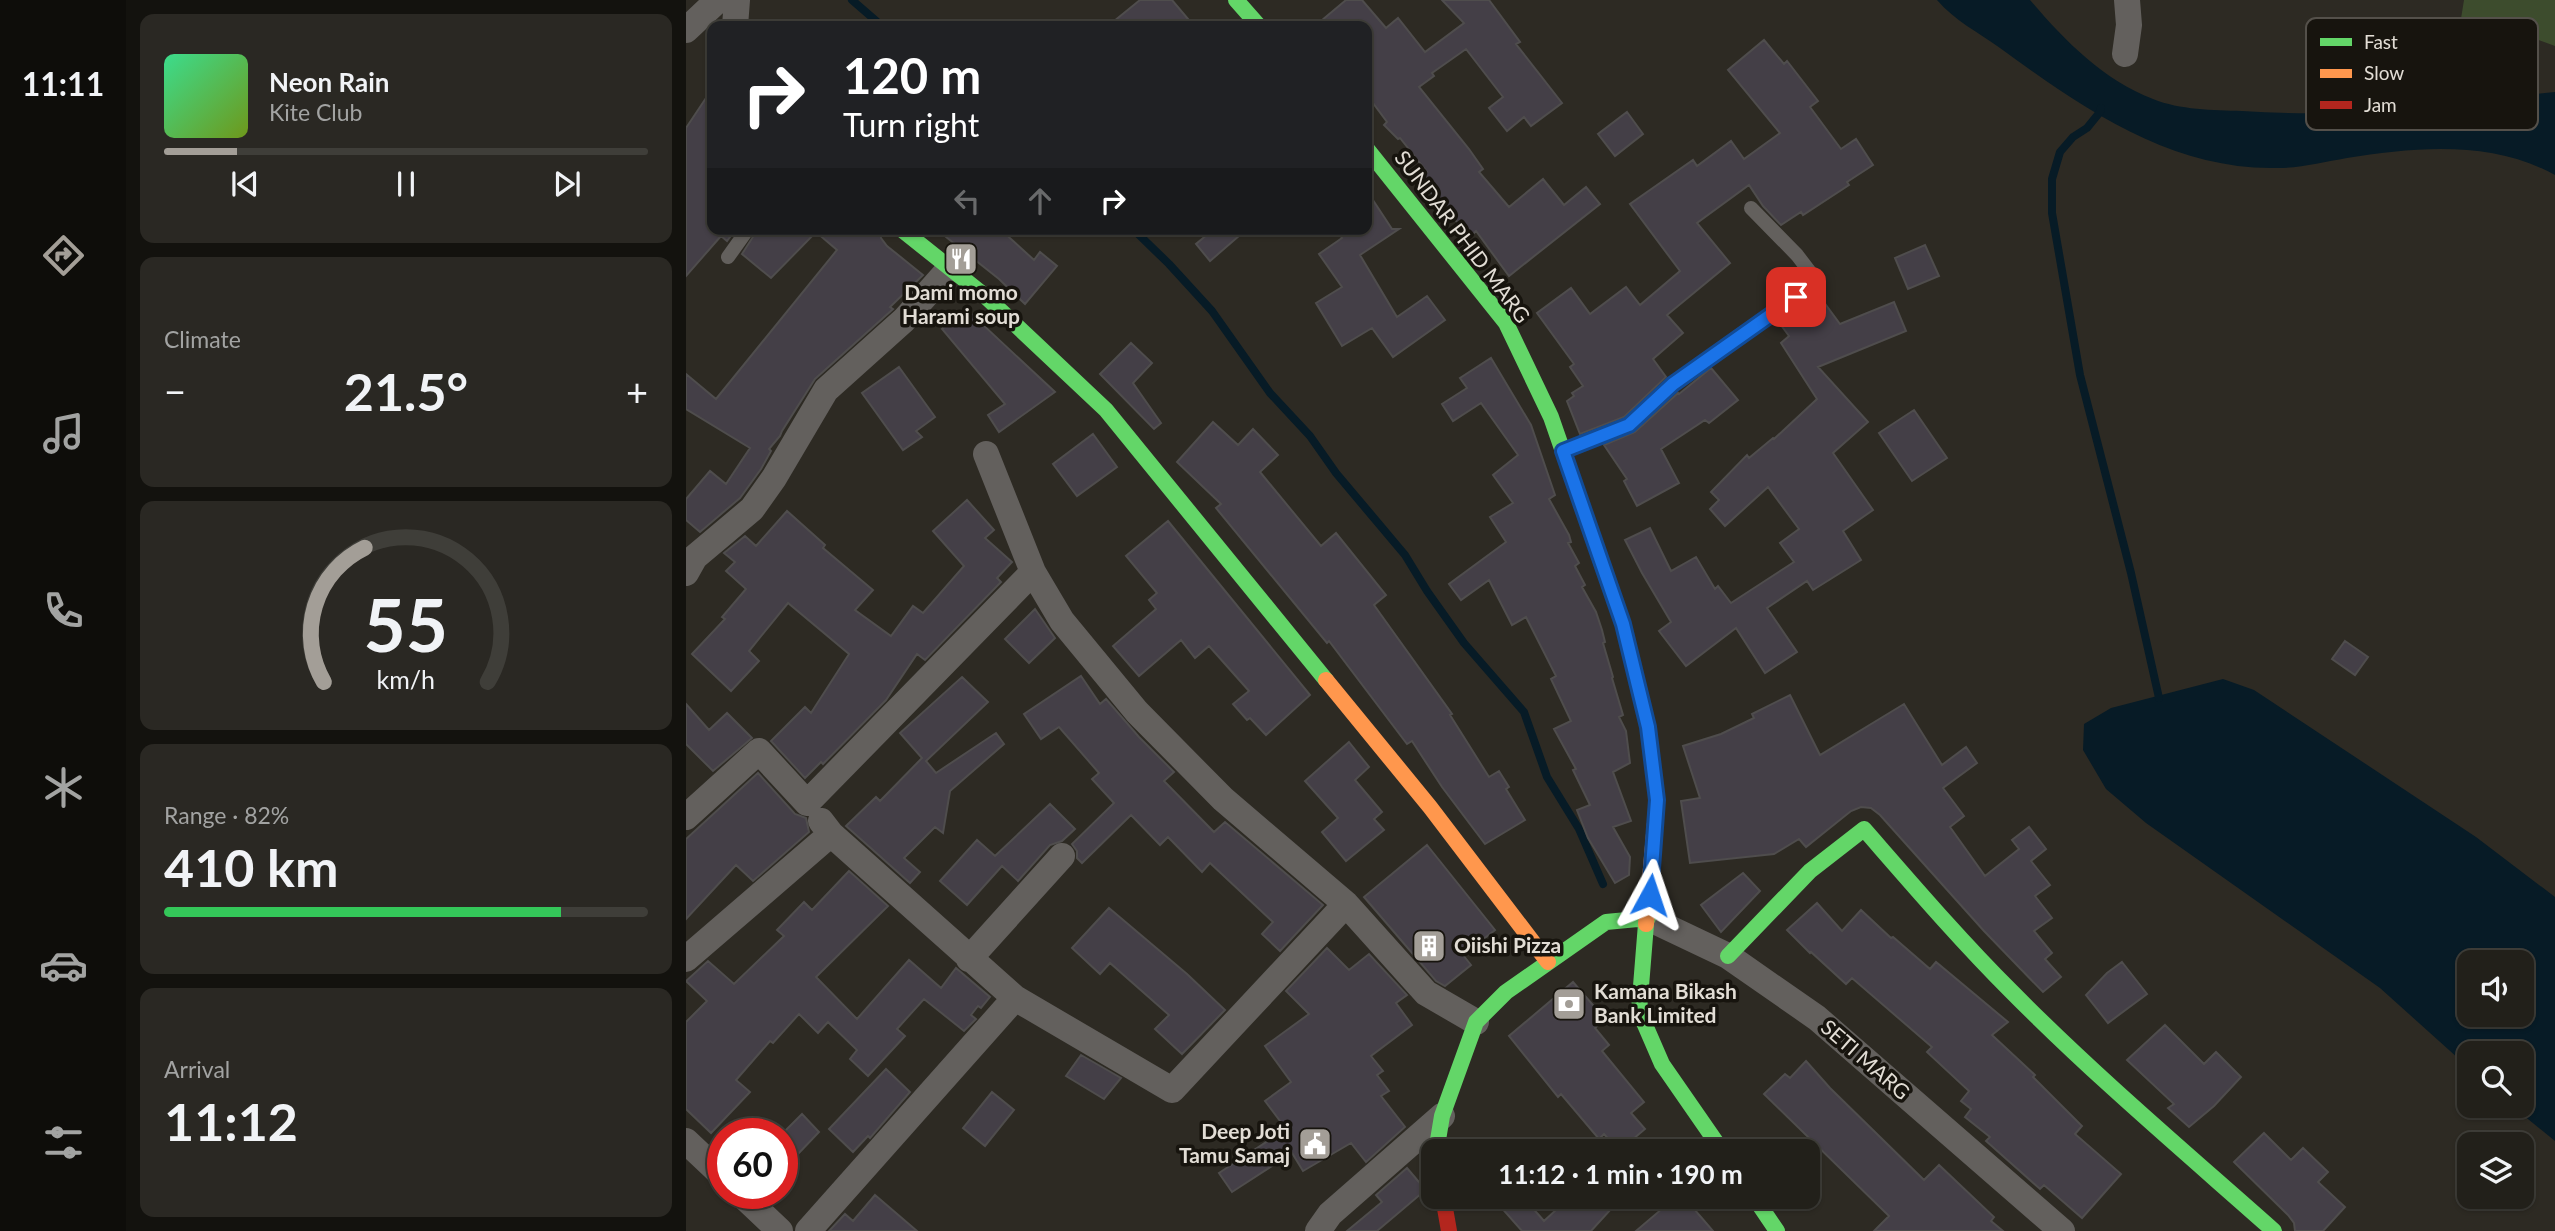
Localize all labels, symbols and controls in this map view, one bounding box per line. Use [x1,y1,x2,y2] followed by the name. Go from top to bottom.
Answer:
[2306,18,2538,130] legend
[2364,30,2398,53] text: Fast
[843,46,981,104] text: 120 m
[728,49,819,140] icon: right
[2364,61,2404,84] text: Slow
[22,64,104,103] text: 11:11
[269,66,389,98] text: Neon Rain
[2364,93,2397,116] text: Jam
[269,98,362,126] text: Kite Club
[843,105,979,144] text: Turn right
[1390,145,1536,327] street label: SUNDAR PHID MARG
[226,165,264,203] icon: previous
[387,165,425,203] icon: pause
[548,165,586,203] icon: next
[948,182,986,220] icon: left
[1021,182,1059,220] icon: ahead
[1094,182,1132,220] icon: right
[39,231,88,280] icon: directions
[942,240,980,278] restaurant icon: Dami momo Harami soup
[1766,267,1826,327] pin
[1777,278,1815,316] icon: arrive
[902,279,1020,328] place label: Dami momo Harami soup
[164,325,241,353] text: Climate
[344,360,468,422] text: 21.5°
[164,368,186,414] text: −
[626,368,648,414] text: +
[39,409,88,458] icon: music
[364,580,448,668] text: 55
[39,586,88,635] icon: phone
[377,663,435,693] text: km/h
[39,763,88,812] icon: climate
[164,801,289,829] text: Range · 82%
[164,836,338,898] text: 410 km
[1613,858,1687,932] position arrow
[1410,927,1448,965] building icon: Oiishi Pizza
[1454,932,1561,957] place label: Oiishi Pizza
[39,941,88,990] icon: car
[2457,950,2534,1209] map controls
[2457,950,2534,1027] button: sound
[1594,978,1737,1027] place label: Kamana Bikash Bank Limited
[1550,985,1588,1023] bank icon: Kamana Bikash Bank Limited
[1817,1014,1915,1104] street label: SETI MARG
[2457,1041,2534,1118] button: search
[164,1055,230,1083] text: Arrival
[164,1090,298,1152] text: 11:12
[39,1118,88,1167] icon: filters
[707,1118,798,1209] speed limit sign: 60
[1179,1118,1290,1167] place label: Deep Joti Tamu Samaj
[1296,1125,1334,1163] public building icon: Deep Joti Tamu Samaj
[2457,1132,2534,1209] button: layers
[1498,1158,1743,1190] text: 11:12 · 1 min · 190 m

